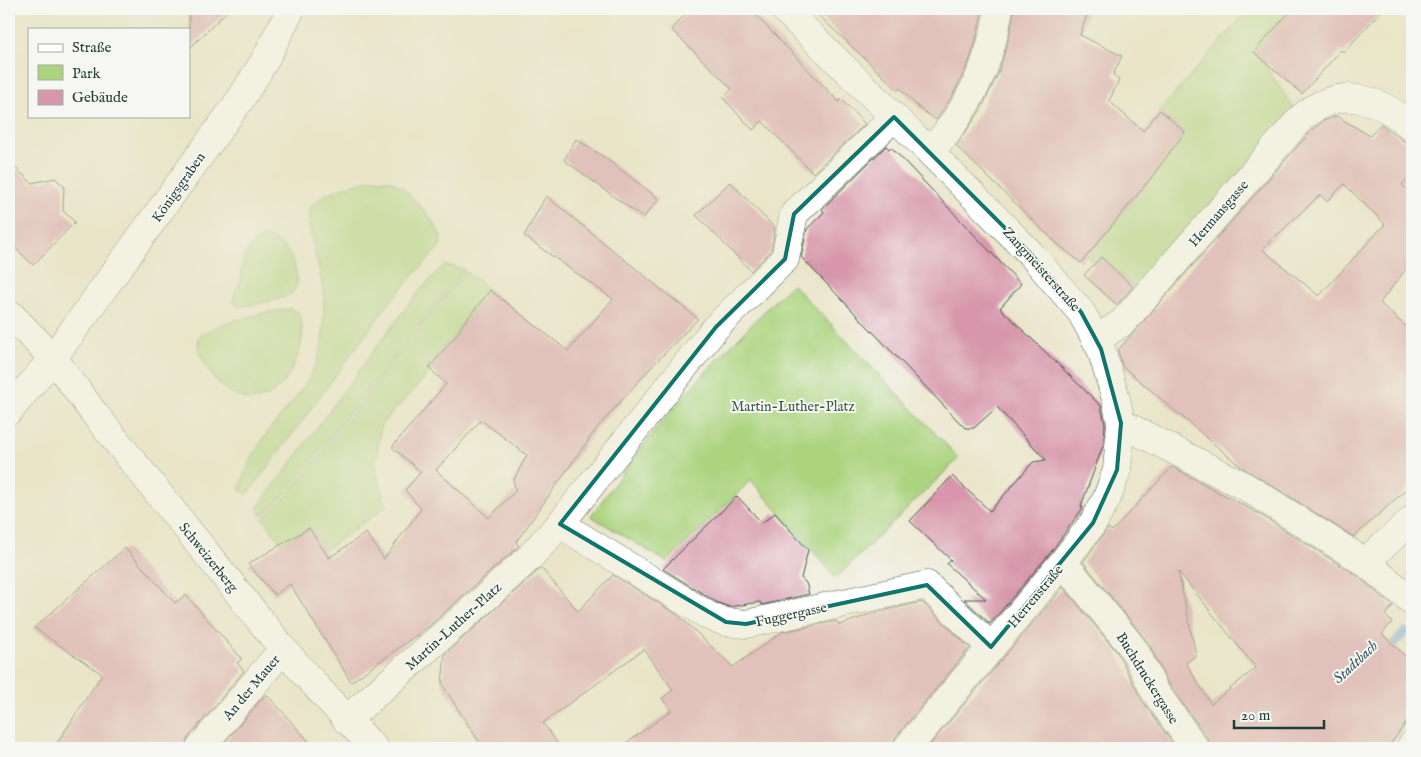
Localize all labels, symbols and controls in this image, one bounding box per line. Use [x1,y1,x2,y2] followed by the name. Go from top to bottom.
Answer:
[28,28,190,118] legend
[72,38,112,57] text: Straße
[72,64,102,83] text: Park
[72,88,128,107] text: Gebäude
[148,149,210,226] street label: Königsgraben
[1185,176,1253,251] street label: Hermansgasse
[999,224,1084,316] street label: Zangmeisterstraße
[731,398,855,416] park label: Martin-Luther-Platz
[175,519,242,596] street label: Schweizerberg
[1004,561,1068,632] street label: Herrenstraße
[402,578,506,675] street label: Martin-Luther-Platz
[754,598,829,631] street label: Fuggergasse
[1112,629,1183,728] street label: Buchdruckergasse
[1329,636,1382,688] water label: Stadtbach
[218,651,284,725] street label: An der Mauer
[1234,697,1324,729] scale bar
[1241,706,1271,725] text: 20 m

